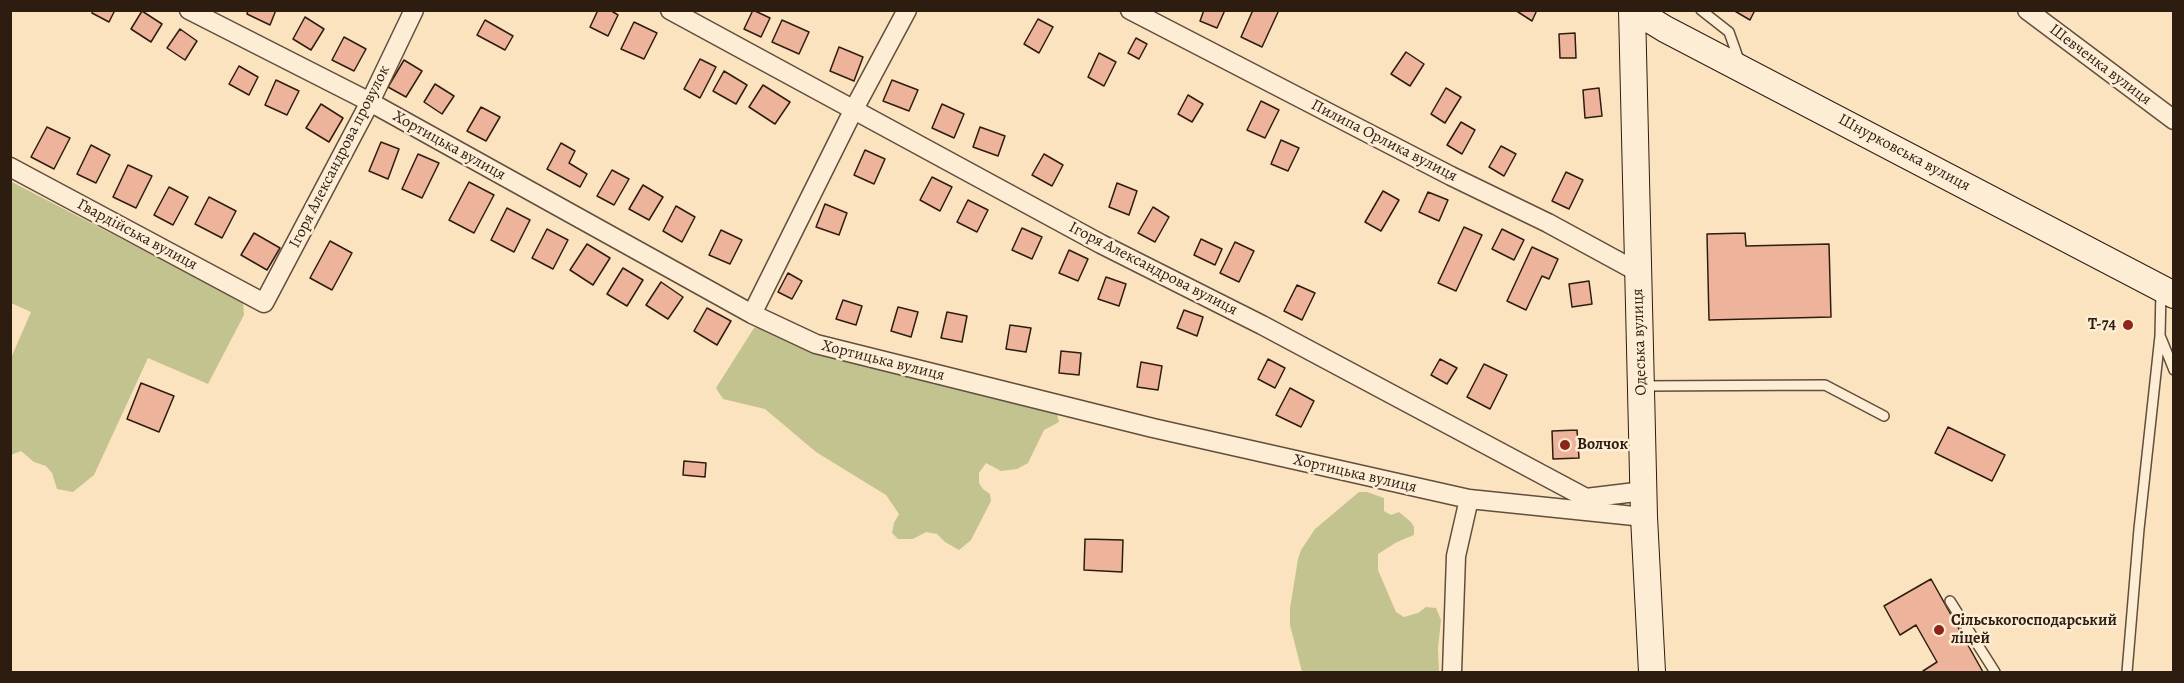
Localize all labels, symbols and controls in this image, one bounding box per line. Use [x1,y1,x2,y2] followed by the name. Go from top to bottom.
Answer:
[2045,20,2155,110] street label: Шевченка вулиця
[285,62,395,252] street label: Ігоря Александрова провулок
[1308,96,1460,186] street label: Пилипа Орлика вулиця
[389,107,509,185] street label: Хортицька вулиця
[1835,110,1973,196] street label: Шнурковська вулиця
[73,195,201,275] street label: Гвардійська вулиця
[1065,218,1241,320] street label: Ігоря Александрова вулиця
[1629,288,1651,396] street label: Одеська вулиця
[2088,315,2116,335] place label: Т-74
[2121,318,2135,332] marker: Т-74
[819,336,947,386] street label: Хортицька вулиця
[1577,435,1628,455] place label: Волчок
[1558,438,1572,452] marker: Волчок
[1291,450,1419,498] street label: Хортицька вулиця
[1951,611,2117,649] place label: Сільськогосподарський ліцей
[1932,623,1946,637] marker: Сільськогосподарський ліцей

